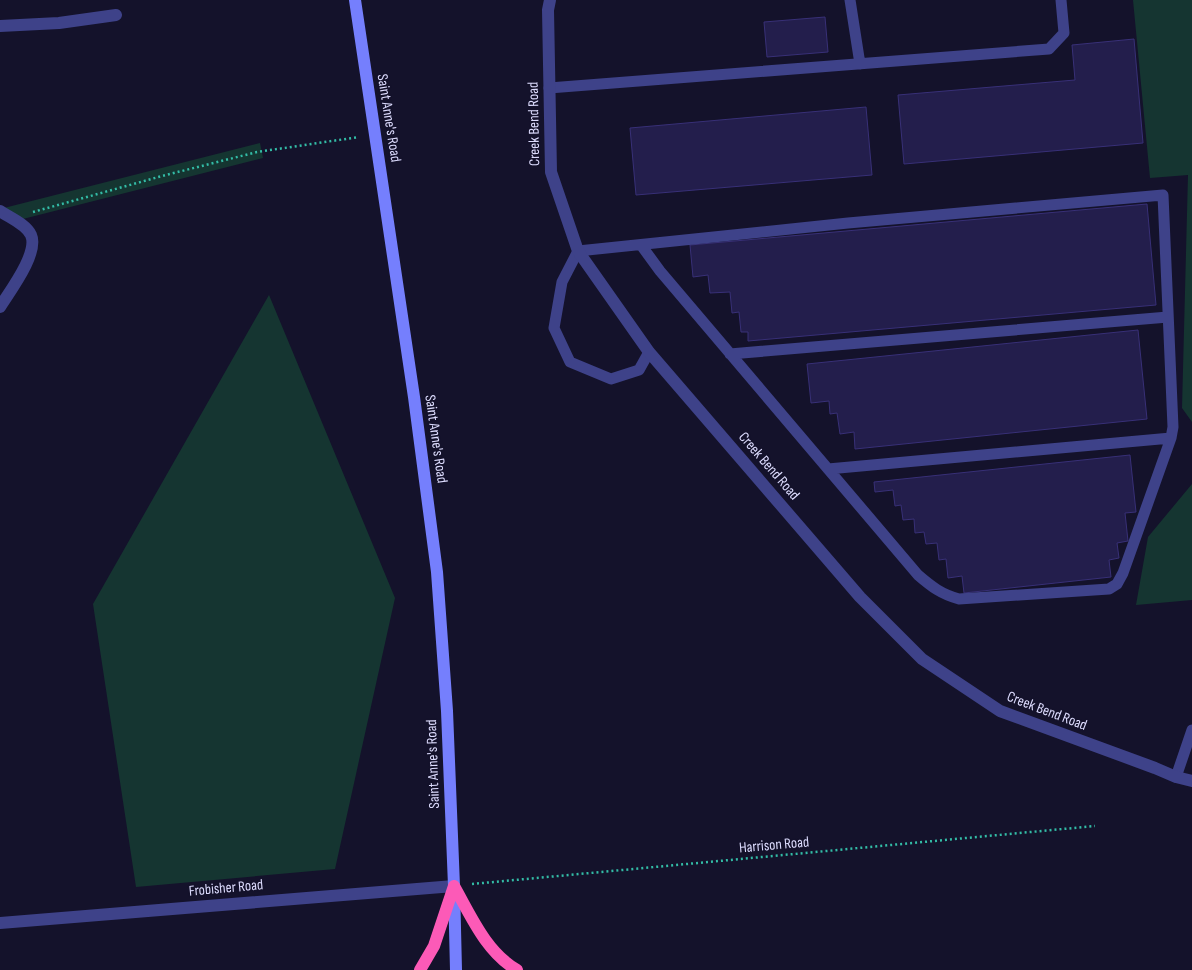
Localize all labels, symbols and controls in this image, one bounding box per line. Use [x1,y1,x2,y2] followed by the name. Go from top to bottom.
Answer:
[373,72,405,164] street label: Saint Anne's Road
[524,82,544,166] street label: Creek Bend Road
[420,394,452,484] street label: Saint Anne's Road
[734,428,804,504] street label: Creek Bend Road
[1004,687,1090,735] street label: Creek Bend Road
[422,719,444,809] street label: Saint Anne's Road
[738,832,810,858] street label: Harrison Road
[188,875,264,901] street label: Frobisher Road

